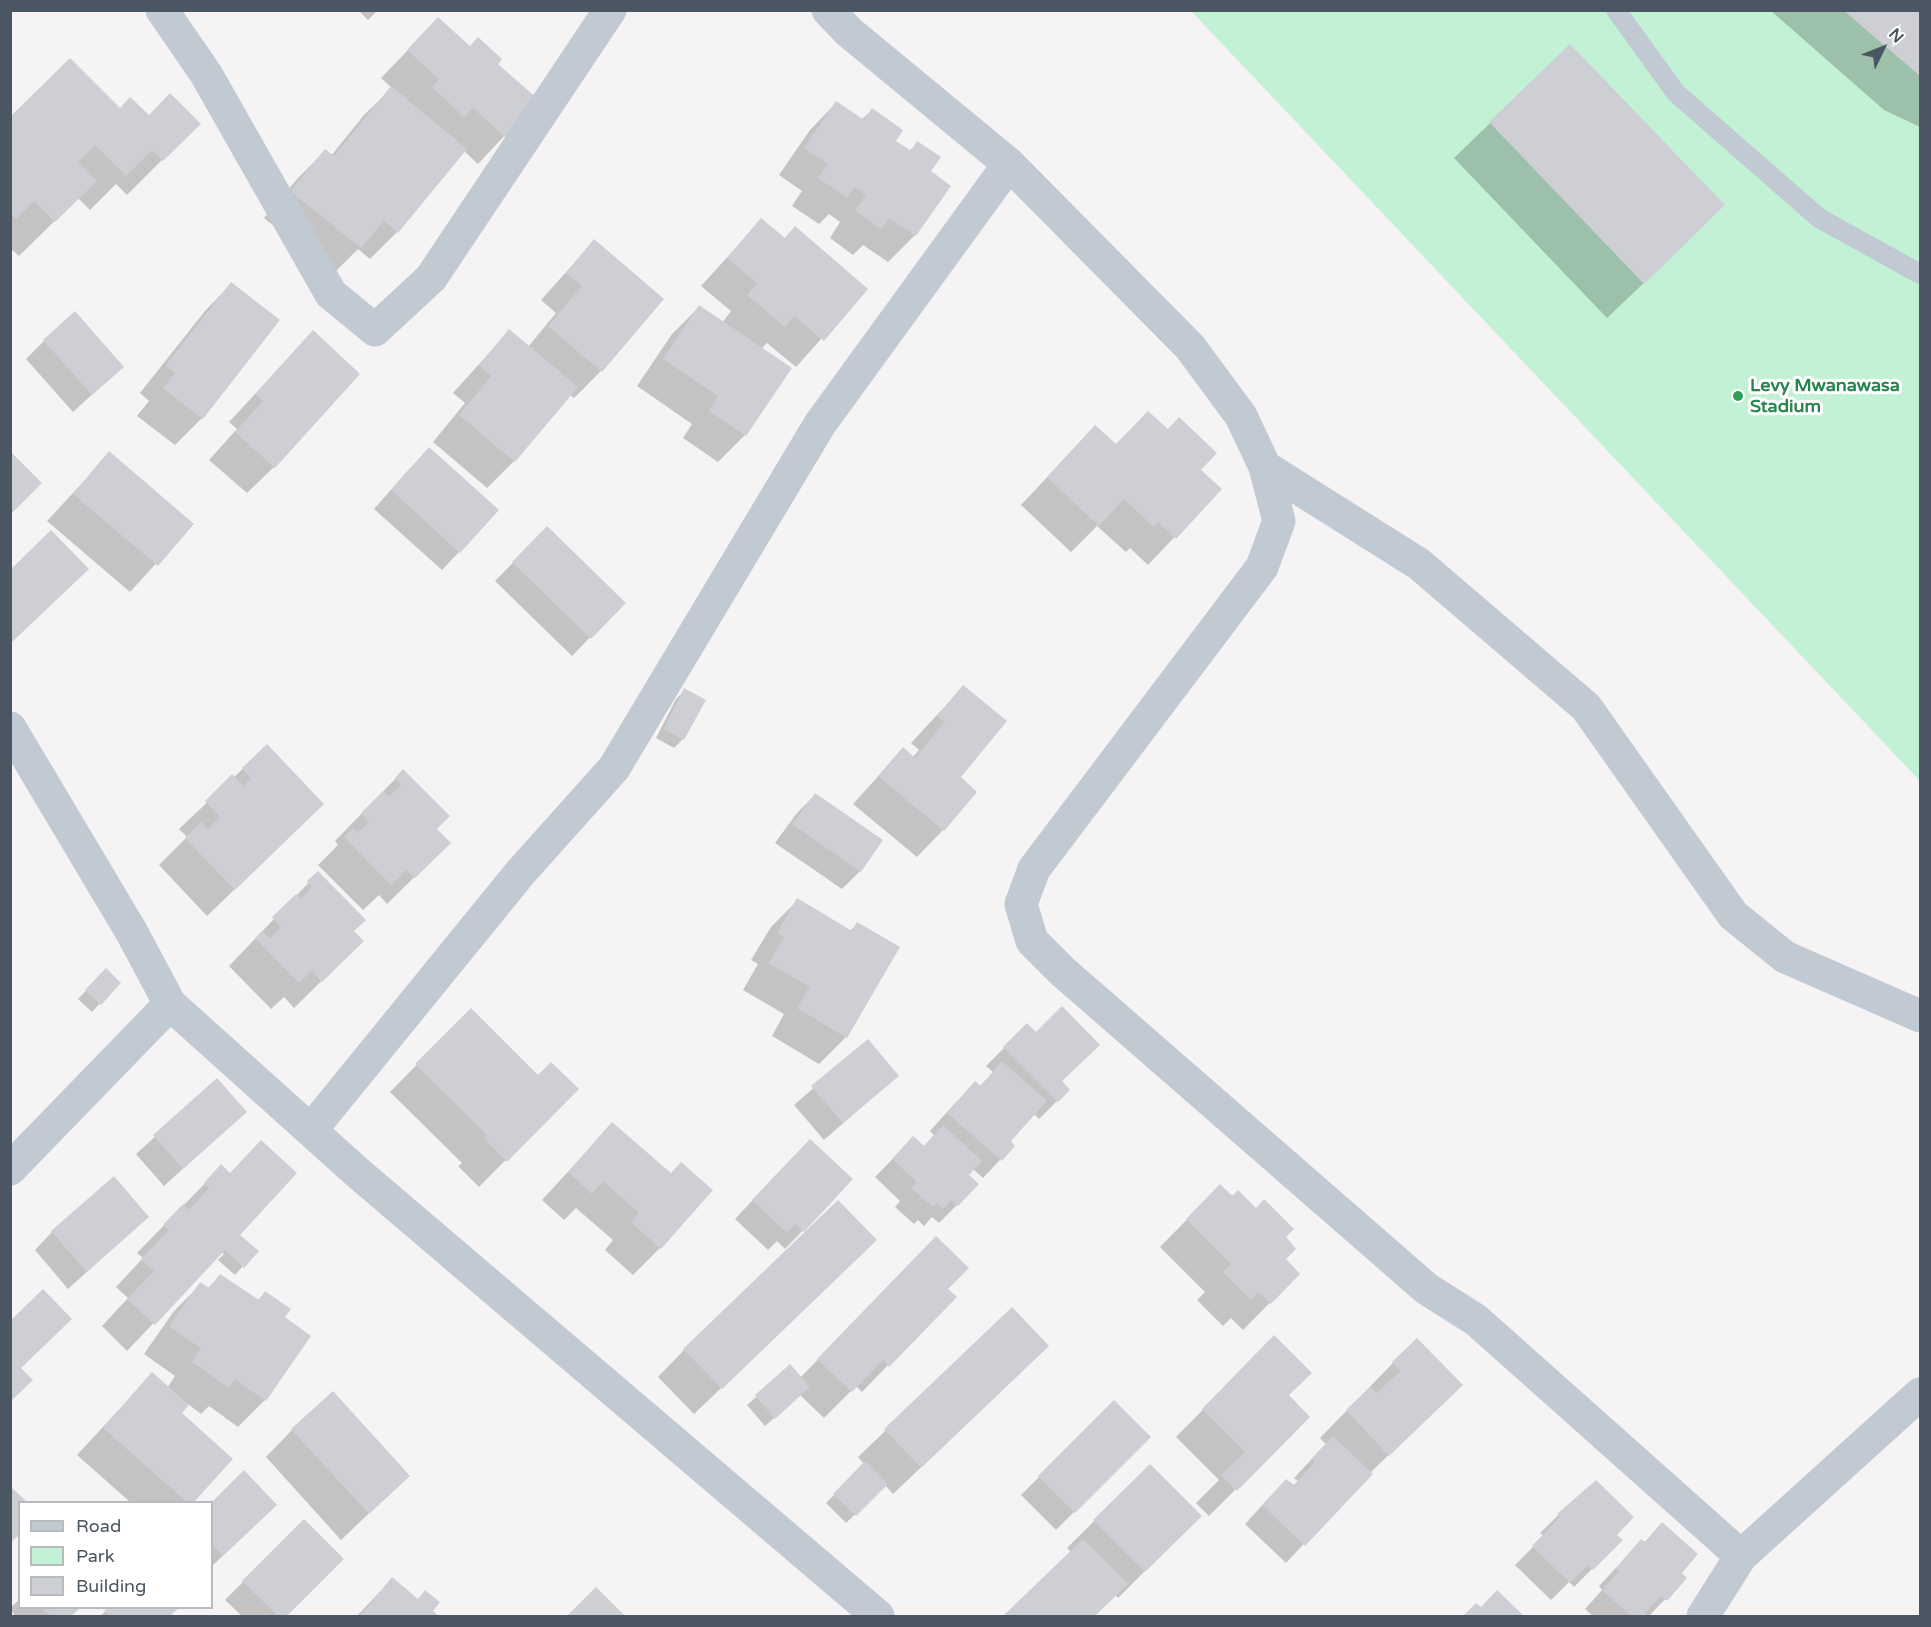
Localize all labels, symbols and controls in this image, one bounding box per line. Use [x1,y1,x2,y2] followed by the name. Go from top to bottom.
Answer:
[1853,18,1913,78] north arrow
[1884,24,1908,47] text: N
[1750,375,1900,418] place label: Levy Mwanawasa Stadium
[1731,389,1745,403] marker: Levy Mwanawasa Stadium
[18,1501,213,1609] legend
[76,1515,121,1537] text: Road
[76,1545,114,1567] text: Park
[76,1575,146,1597] text: Building

